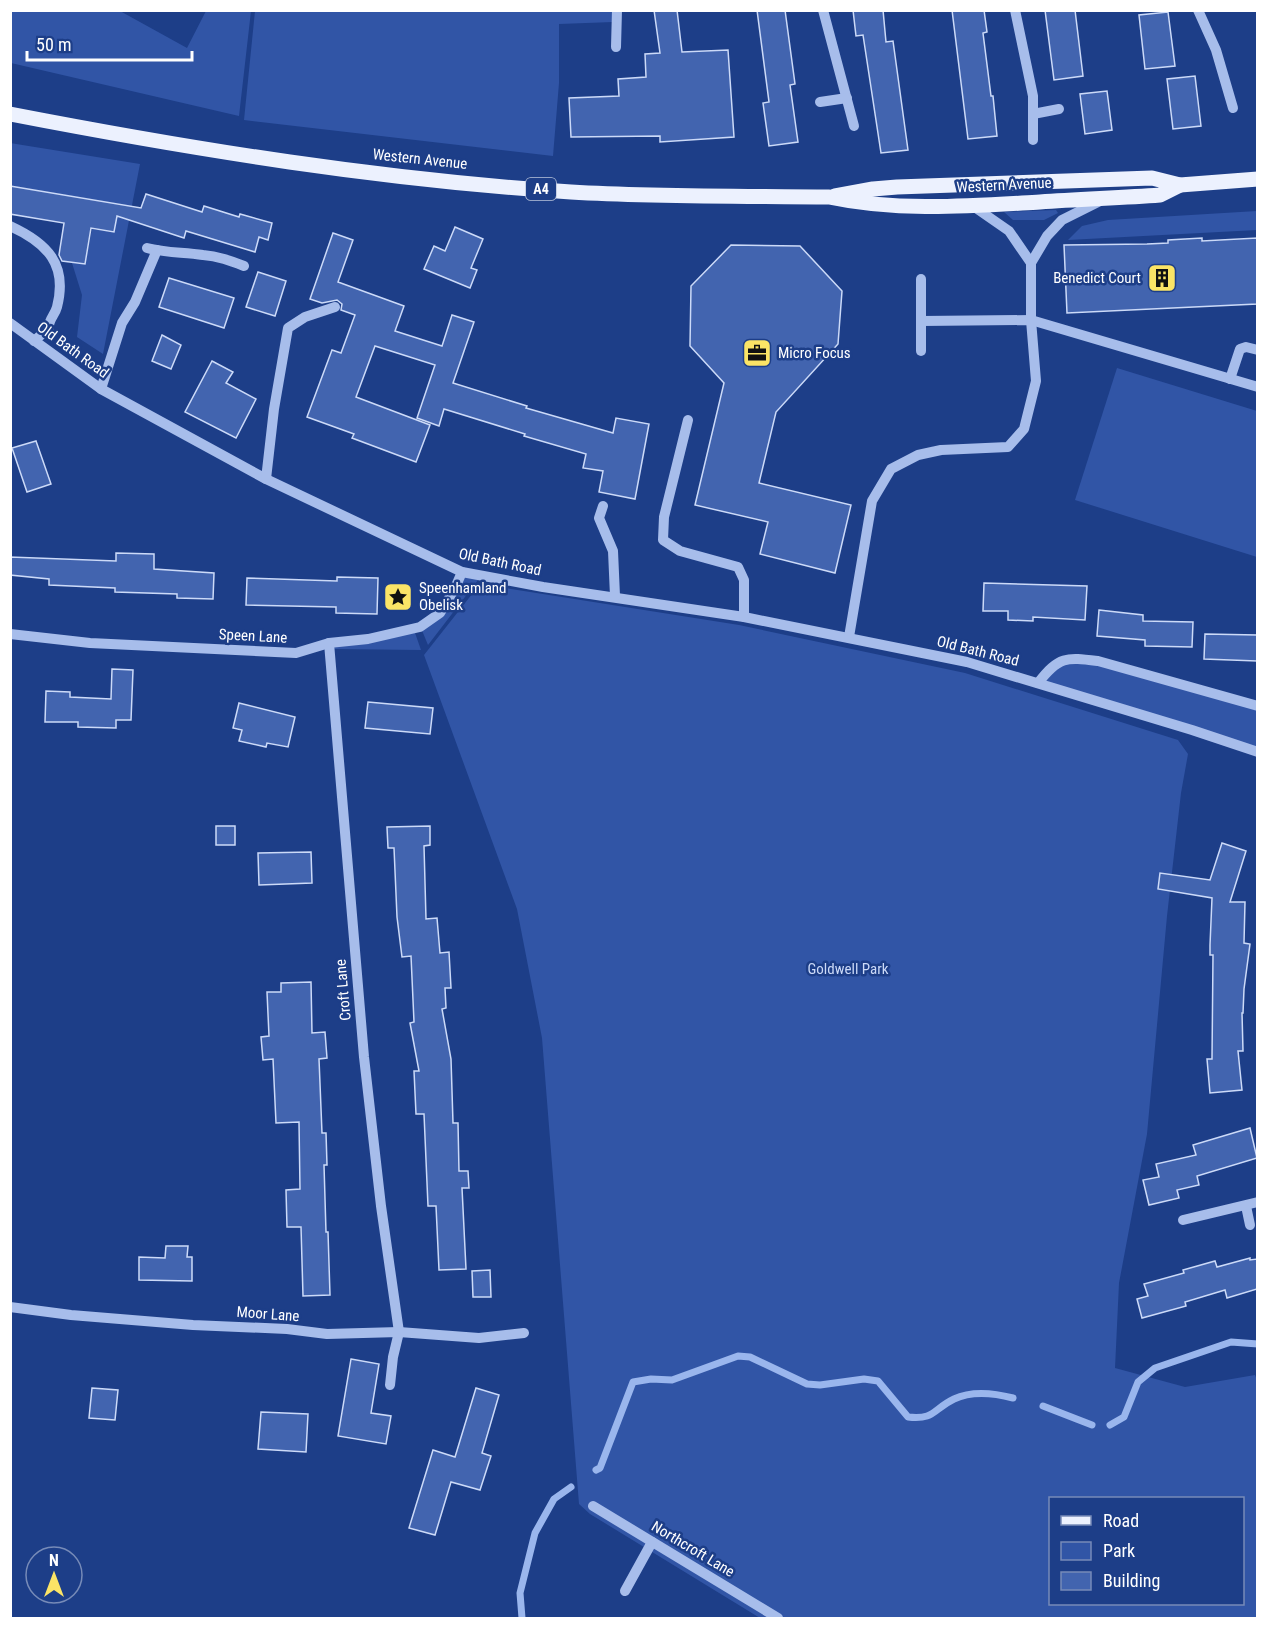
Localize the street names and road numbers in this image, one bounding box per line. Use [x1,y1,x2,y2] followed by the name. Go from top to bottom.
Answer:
[372,145,468,173] street label: Western Avenue
[956,174,1052,196] street label: Western Avenue
[526,178,556,200] road number: A4
[34,318,112,382] street label: Old Bath Road
[457,544,543,580] street label: Old Bath Road
[218,625,288,647] street label: Speen Lane
[935,632,1021,670] street label: Old Bath Road
[331,958,355,1022] street label: Croft Lane
[236,1303,300,1325] street label: Moor Lane
[648,1517,738,1581] street label: Northcroft Lane

